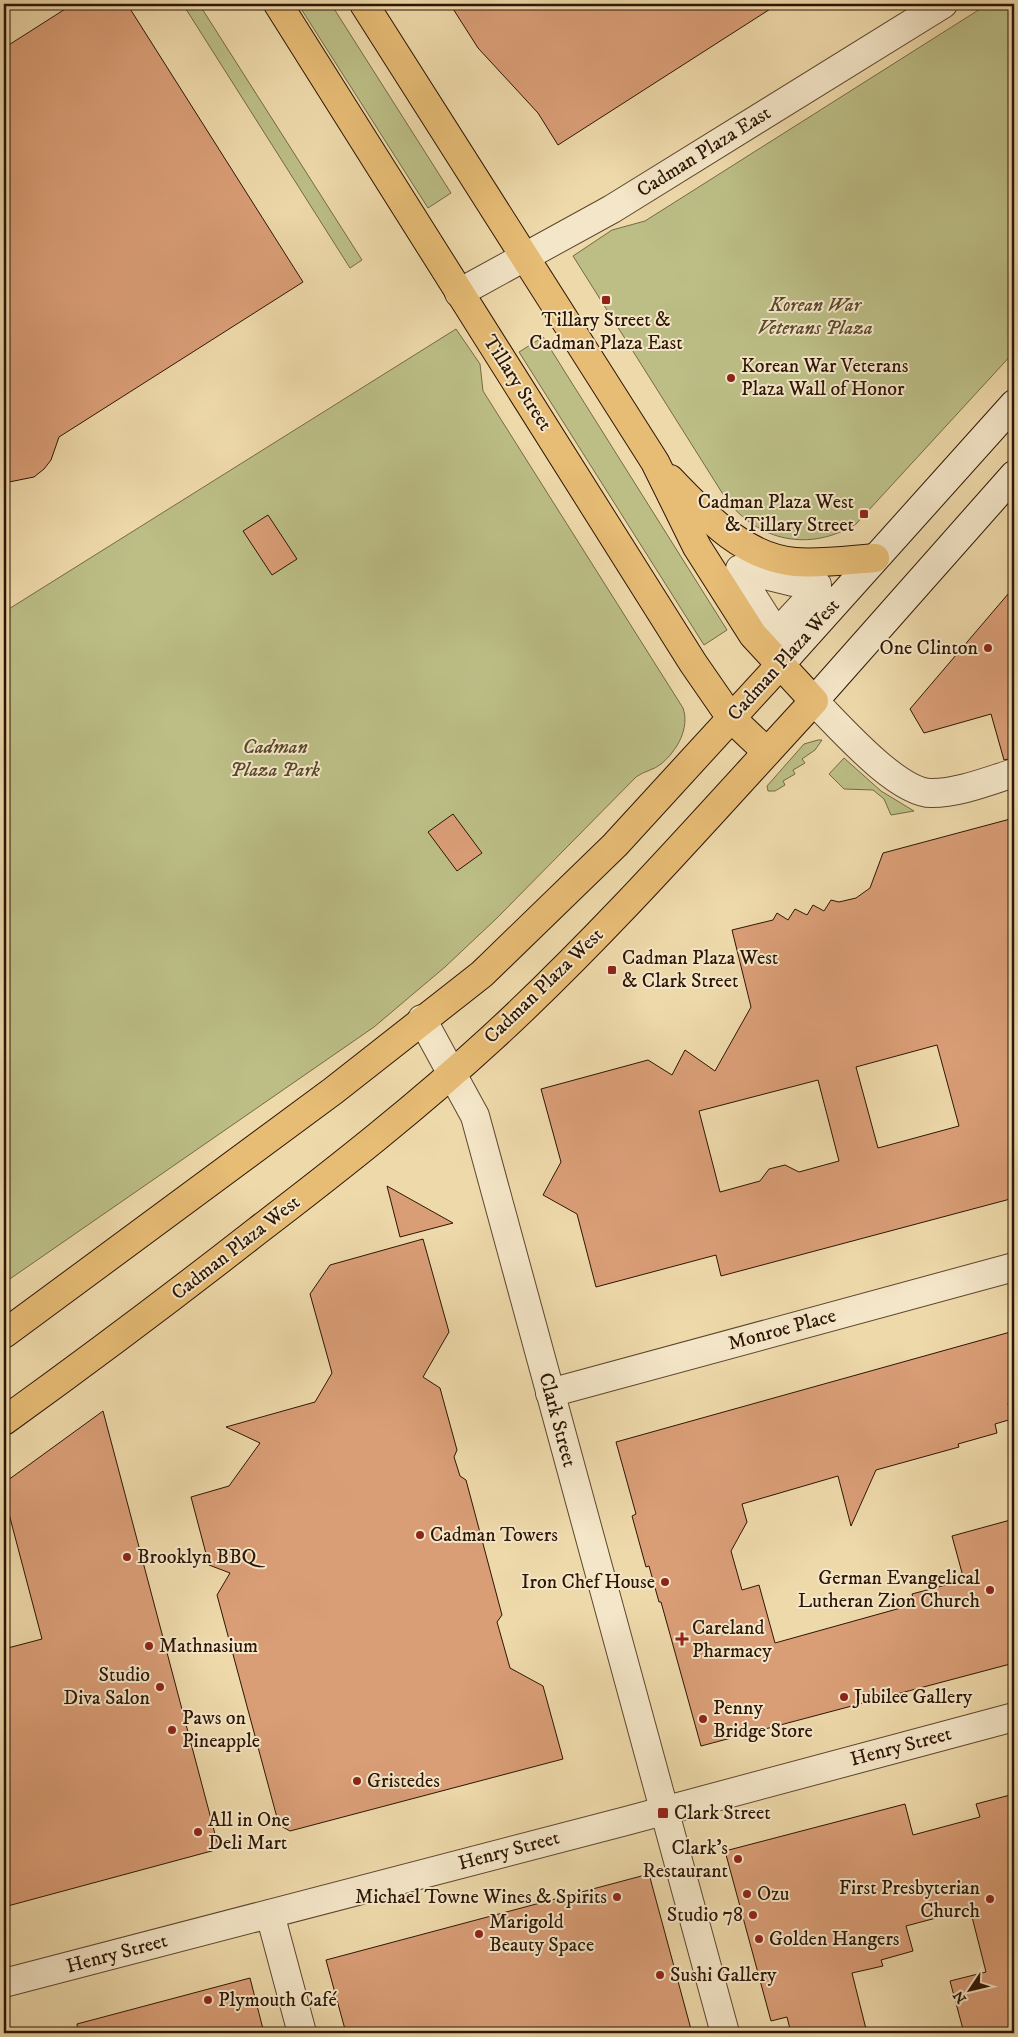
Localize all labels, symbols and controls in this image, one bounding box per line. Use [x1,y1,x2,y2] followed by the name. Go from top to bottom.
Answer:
[632,101,776,203] street label: Cadman Plaza East
[757,293,873,341] park label: Korean War Veterans Plaza
[600,294,612,306] marker: Tillary Street & Cadman Plaza East
[529,308,683,356] place label: Tillary Street & Cadman Plaza East
[477,330,557,436] street label: Tillary Street
[741,354,909,402] place label: Korean War Veterans Plaza Wall of Honor
[725,372,737,384] marker: Korean War Veterans Plaza Wall of Honor
[698,490,854,538] place label: Cadman Plaza West & Tillary Street
[858,508,870,520] marker: Cadman Plaza West & Tillary Street
[722,594,846,726] street label: Cadman Plaza West
[879,636,979,661] place label: One Clinton
[982,642,994,654] marker: One Clinton
[230,735,321,783] park label: Cadman Plaza Park
[479,923,609,1049] street label: Cadman Plaza West
[622,946,778,994] place label: Cadman Plaza West & Clark Street
[606,964,618,976] marker: Cadman Plaza West & Clark Street
[167,1190,305,1306] street label: Cadman Plaza West
[725,1304,839,1356] street label: Monroe Place
[532,1370,582,1470] street label: Clark Street
[430,1523,558,1548] place label: Cadman Towers
[414,1529,426,1541] marker: Cadman Towers
[137,1545,266,1570] place label: Brooklyn BBQ
[121,1551,133,1563] marker: Brooklyn BBQ
[798,1566,981,1614] place label: German Evangelical Lutheran Zion Church
[521,1570,655,1595] place label: Iron Chef House
[659,1576,671,1588] marker: Iron Chef House
[984,1584,996,1596] marker: German Evangelical Lutheran Zion Church
[692,1616,772,1664] place label: Careland Pharmacy
[676,1633,688,1645] marker: Careland Pharmacy
[159,1634,258,1659] place label: Mathnasium
[143,1640,155,1652] marker: Mathnasium
[63,1663,151,1711] place label: Studio Diva Salon
[154,1681,166,1693] marker: Studio Diva Salon
[852,1685,973,1710] place label: Jubilee Gallery
[838,1691,850,1703] marker: Jubilee Gallery
[713,1696,813,1744] place label: Penny Bridge Store
[182,1706,260,1754] place label: Paws on Pineapple
[697,1713,709,1725] marker: Penny Bridge Store
[848,1721,954,1773] street label: Henry Street
[166,1724,178,1736] marker: Paws on Pineapple
[367,1769,440,1794] place label: Gristedes
[351,1775,363,1787] marker: Gristedes
[674,1801,771,1826] place label: Clark Street
[656,1806,670,1820] marker: Clark Street
[208,1808,290,1856] place label: All in One Deli Mart
[456,1825,562,1877] street label: Henry Street
[192,1826,204,1838] marker: All in One Deli Mart
[643,1836,728,1884] place label: Clark's Restaurant
[732,1853,744,1865] marker: Clark's Restaurant
[839,1876,981,1924] place label: First Presbyterian Church
[757,1882,790,1907] place label: Ozu
[355,1885,607,1910] place label: Michael Towne Wines & Spirits
[741,1888,753,1900] marker: Ozu
[611,1891,623,1903] marker: Michael Towne Wines & Spirits
[984,1893,996,1905] marker: First Presbyterian Church
[667,1903,743,1928] place label: Studio 78
[747,1909,759,1921] marker: Studio 78
[489,1910,594,1958] place label: Marigold Beauty Space
[769,1927,900,1952] place label: Golden Hangers
[64,1928,170,1980] street label: Henry Street
[473,1928,485,1940] marker: Marigold Beauty Space
[753,1933,765,1945] marker: Golden Hangers
[670,1963,777,1988] place label: Sushi Gallery
[946,1964,996,2014] north arrow
[654,1969,666,1981] marker: Sushi Gallery
[949,1987,971,2007] text: N
[218,1988,337,2013] place label: Plymouth Café
[202,1994,214,2006] marker: Plymouth Café

